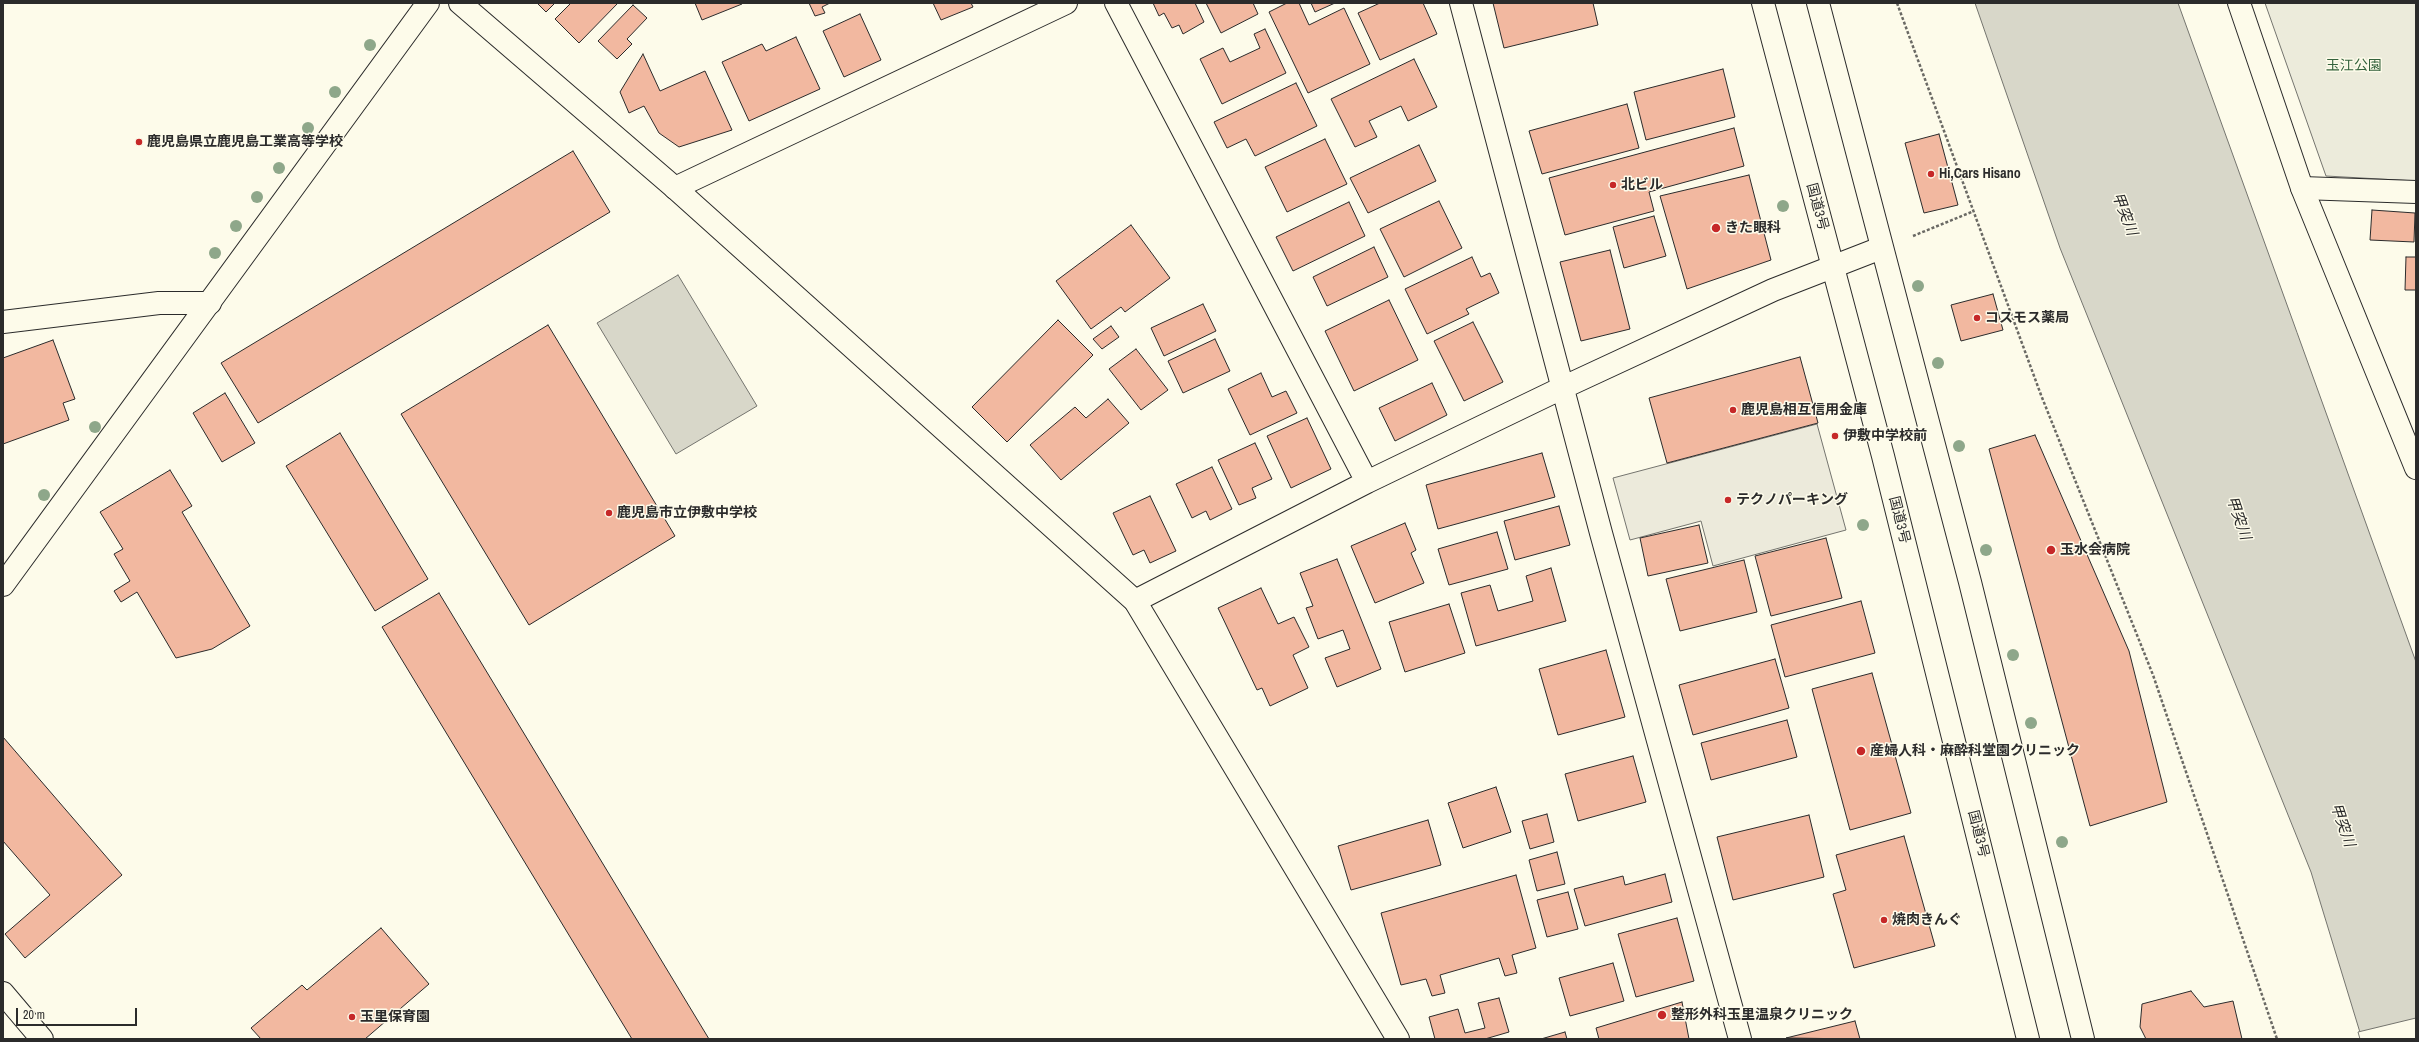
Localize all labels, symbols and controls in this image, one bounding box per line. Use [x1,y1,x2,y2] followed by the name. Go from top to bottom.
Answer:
[2326,58,2382,74] park label: 玉江公園
[147,134,343,150] place label: 鹿児島県立鹿児島工業高等学校
[134,137,144,147] marker: 鹿児島県立鹿児島工業高等学校
[1939,166,2021,182] place label: Hi,Cars Hisano
[1926,169,1936,179] marker: Hi,Cars Hisano
[1621,177,1663,193] place label: 北ビル
[1608,180,1618,190] marker: 北ビル
[1803,181,1831,233] street label: 国道3号
[2108,190,2140,238] water label: 甲突川
[1725,220,1781,236] place label: きた眼科
[1710,222,1722,234] marker: きた眼科
[1985,310,2069,326] place label: コスモス薬局
[1972,313,1982,323] marker: コスモス薬局
[1741,402,1867,418] place label: 鹿児島相互信用金庫
[1728,405,1738,415] marker: 鹿児島相互信用金庫
[1843,428,1927,444] place label: 伊敷中学校前
[1830,431,1840,441] marker: 伊敷中学校前
[1736,492,1848,508] place label: テクノパーキング
[1885,494,1913,546] street label: 国道3号
[2222,494,2254,542] water label: 甲突川
[1723,495,1733,505] marker: テクノパーキング
[617,505,757,521] place label: 鹿児島市立伊敷中学校
[604,508,614,518] marker: 鹿児島市立伊敷中学校
[2060,542,2130,558] place label: 玉水会病院
[2045,544,2057,556] marker: 玉水会病院
[1870,743,2080,759] place label: 産婦人科・麻酔科堂園クリニック
[1855,745,1867,757] marker: 産婦人科・麻酔科堂園クリニック
[2326,801,2358,849] water label: 甲突川
[1964,808,1992,860] street label: 国道3号
[1892,912,1962,928] place label: 焼肉きんぐ
[1879,915,1889,925] marker: 焼肉きんぐ
[18,1000,139,1026] scale bar
[23,1007,45,1023] text: 20 m
[1671,1007,1853,1023] place label: 整形外科玉里温泉クリニック
[360,1009,430,1025] place label: 玉里保育園
[1656,1009,1668,1021] marker: 整形外科玉里温泉クリニック
[347,1012,357,1022] marker: 玉里保育園

